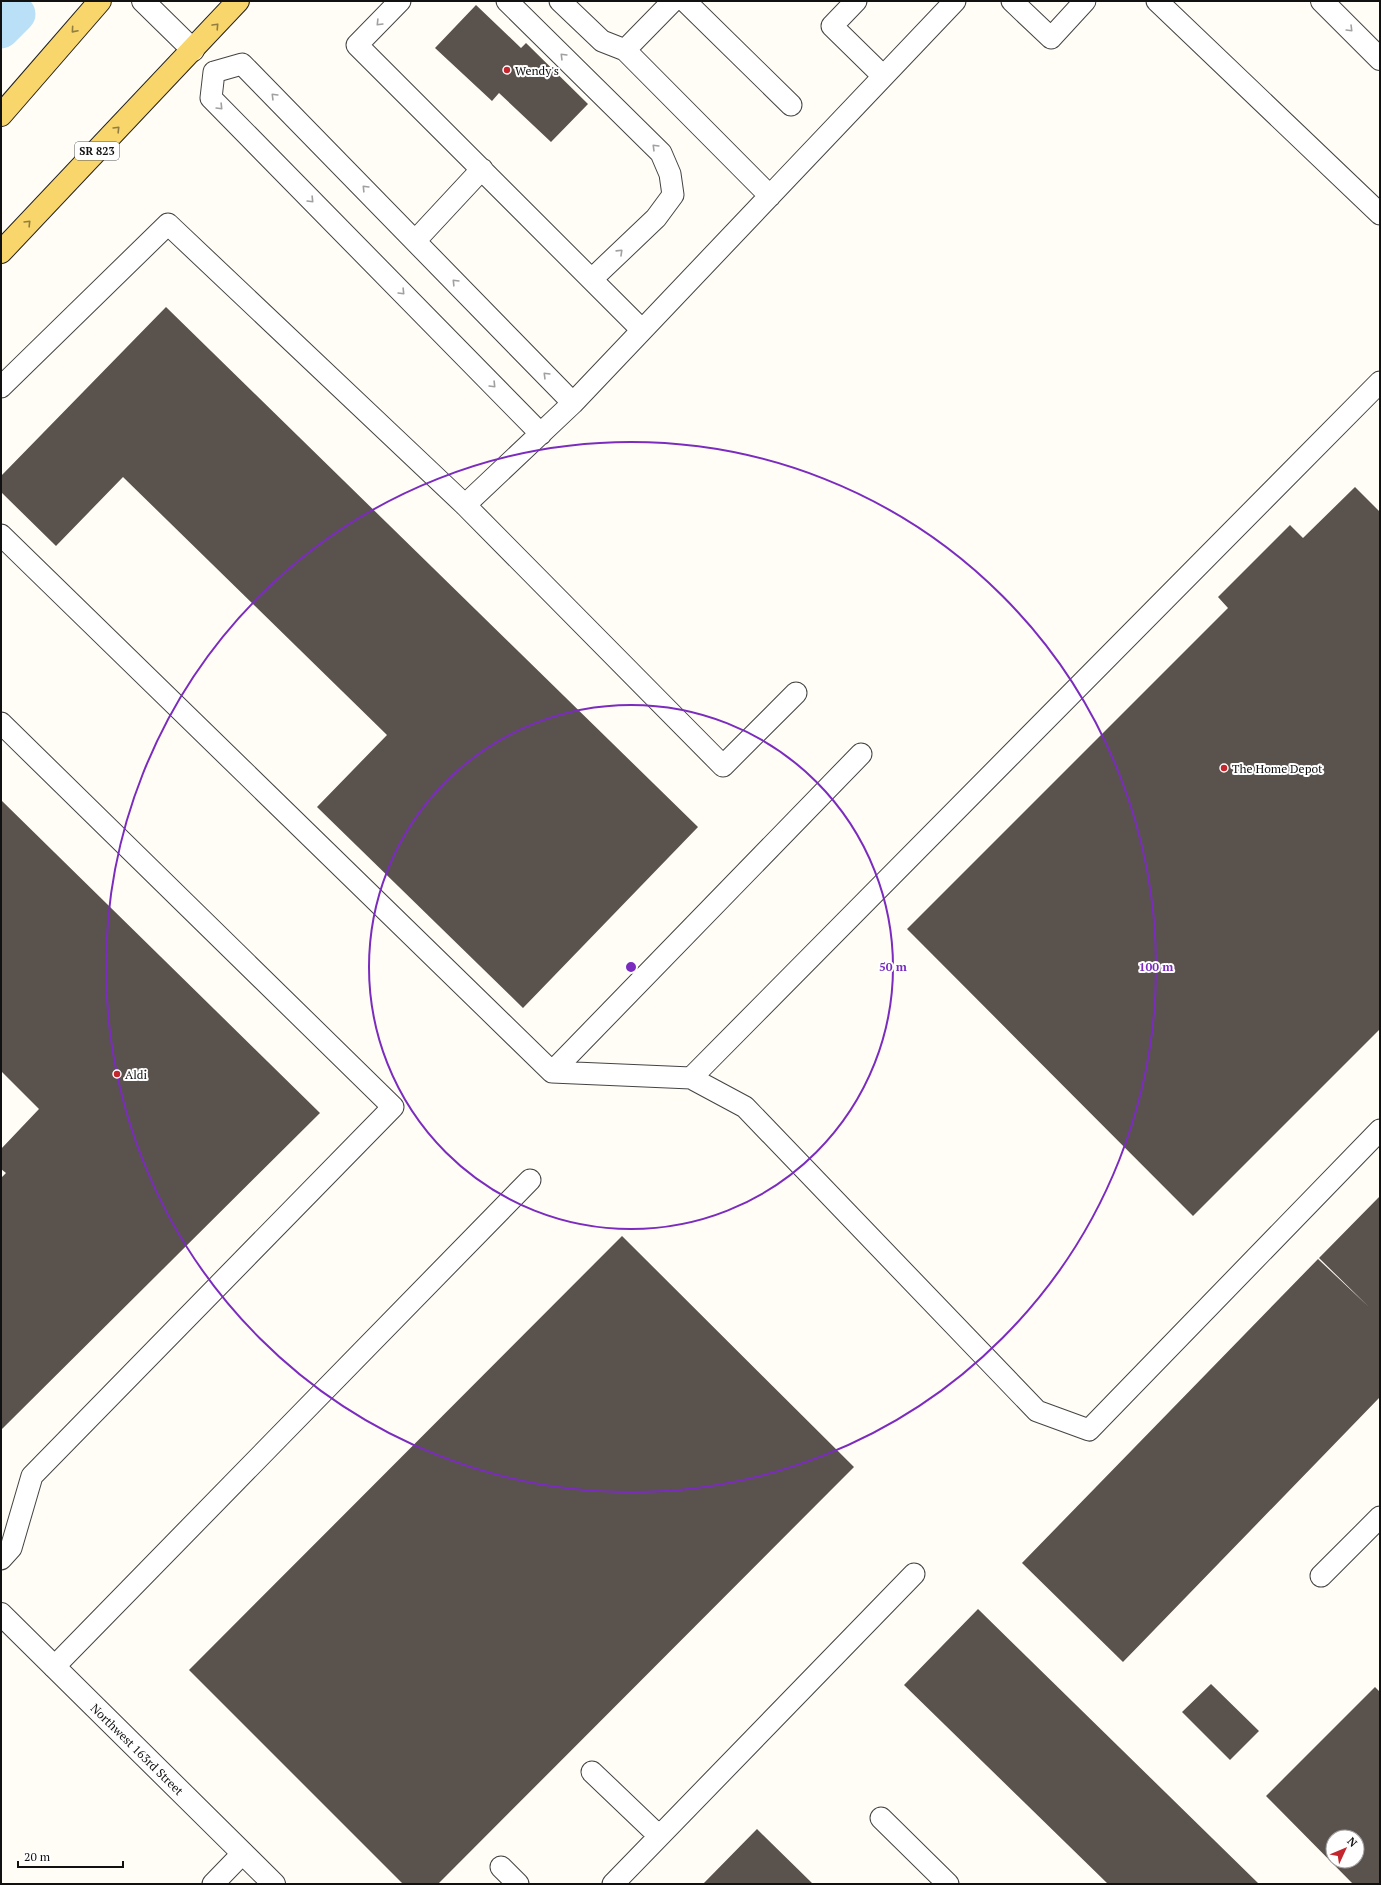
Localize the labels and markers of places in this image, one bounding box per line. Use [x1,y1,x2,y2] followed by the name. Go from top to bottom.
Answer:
[515,63,559,78] place label: Wendy's
[502,65,512,75] marker: Wendy's
[1232,761,1323,776] place label: The Home Depot
[1219,763,1229,773] marker: The Home Depot
[624,960,638,974] centre of rings
[125,1067,147,1082] place label: Aldi
[112,1069,122,1079] marker: Aldi

